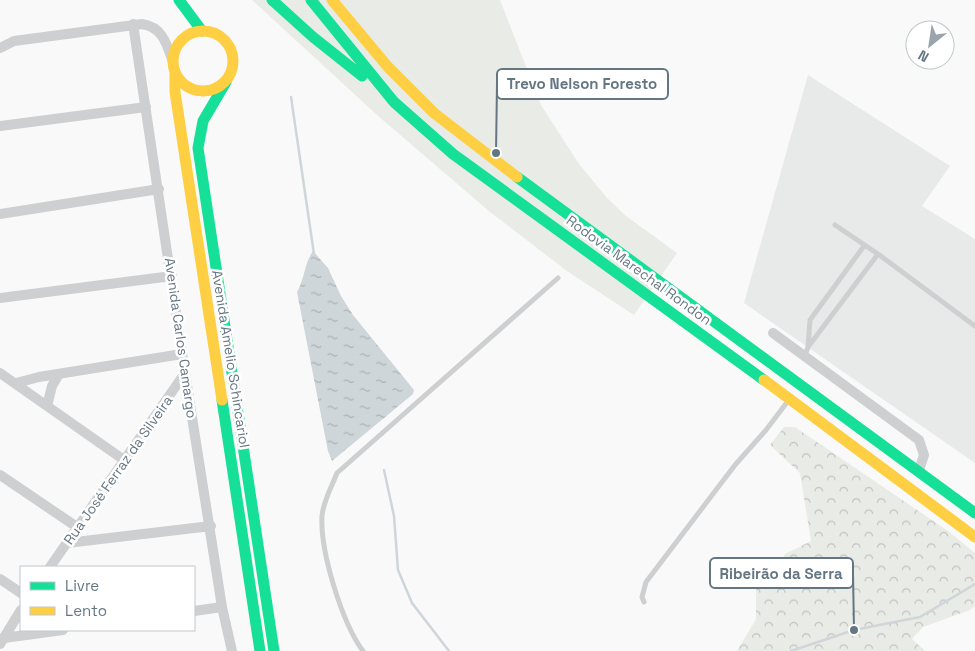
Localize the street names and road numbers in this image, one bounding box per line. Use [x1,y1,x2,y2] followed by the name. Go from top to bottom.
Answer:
[563,211,715,329] street label: Rodovia Marechal Rondon
[161,257,201,419] street label: Avenida Carlos Camargo
[208,269,254,449] street label: Avenida Amelio Schincariol
[60,392,176,548] street label: Rua José Ferraz da Silveira

